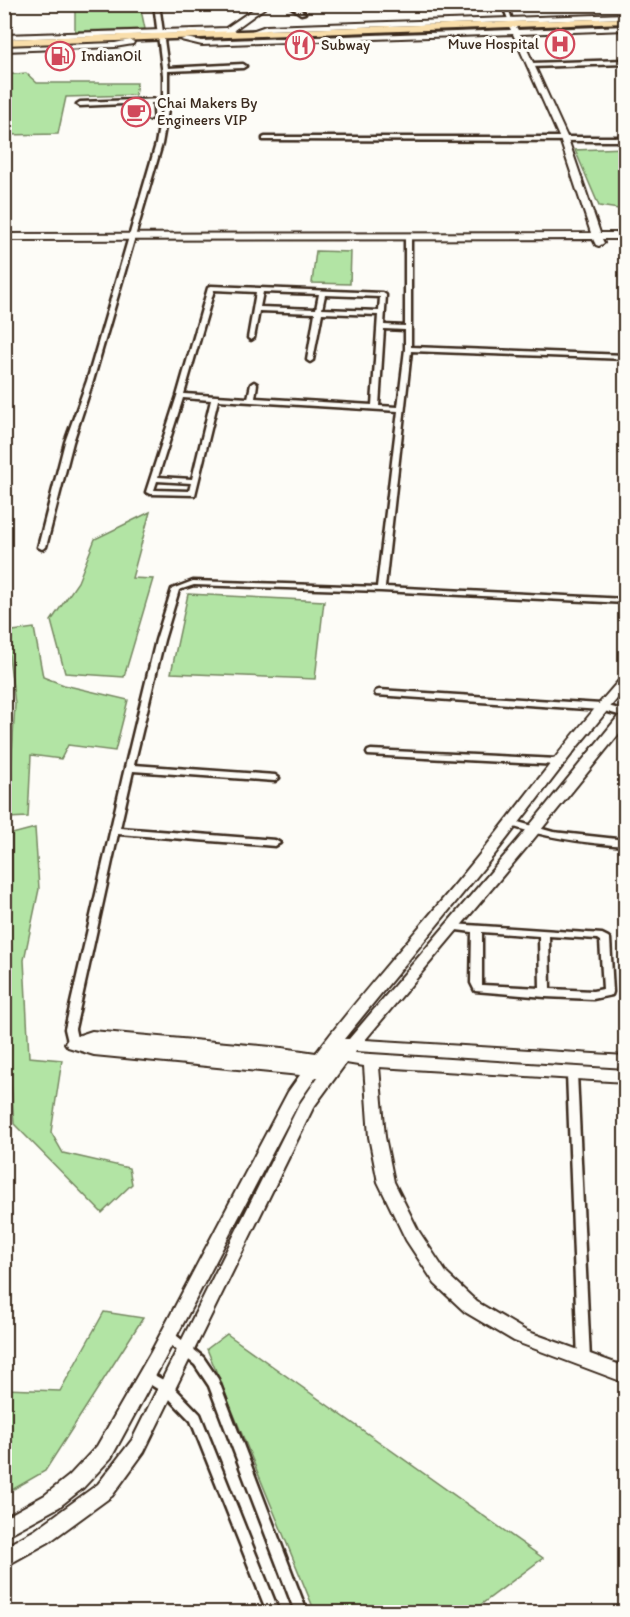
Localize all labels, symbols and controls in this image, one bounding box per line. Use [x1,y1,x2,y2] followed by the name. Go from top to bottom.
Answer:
[544,28,576,60] hospital icon: Muve Hospital
[284,29,316,61] restaurant icon: Subway
[448,35,540,53] place label: Muve Hospital
[321,36,370,54] place label: Subway
[44,40,76,72] fuel station icon: IndianOil
[81,47,142,65] place label: IndianOil
[157,94,257,129] place label: Chai Makers By Engineers VIP
[120,96,152,128] cafe icon: Chai Makers By Engineers VIP

